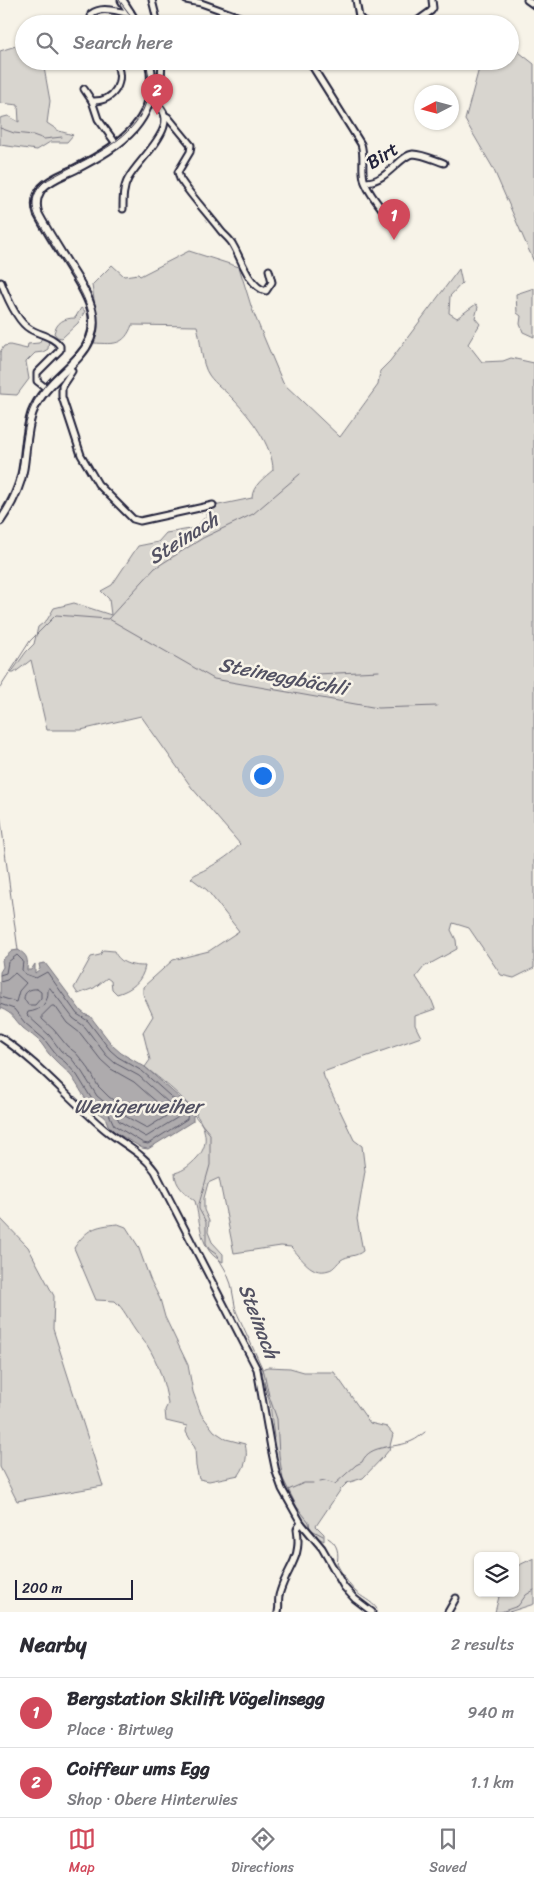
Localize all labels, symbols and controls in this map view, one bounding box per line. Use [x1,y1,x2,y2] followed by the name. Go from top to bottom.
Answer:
[15,15,519,70] search box
[73,26,173,59] text: Search here
[33,29,61,57] icon: search
[141,74,173,115] pin: 2
[414,85,459,130] north arrow
[359,133,405,178] street label: Birt
[378,199,410,240] pin: 1
[141,502,227,574] water label: Steinach
[216,647,355,707] water label: Steineggbächli
[250,763,276,789] your location
[74,1089,206,1124] water label: Wenigerweiher
[228,1278,289,1365] water label: Steinach
[474,1552,519,1597] map controls
[474,1552,519,1597] button: layers
[22,1576,62,1601] text: 200 m
[15,1577,132,1600] scale bar
[20,1626,86,1664] text: Nearby
[451,1630,514,1659] text: 2 results
[67,1682,325,1715] text: Bergstation Skilift Vögelinsegg
[33,1698,39,1727] text: 1
[468,1698,514,1727] text: 940 m
[67,1715,174,1744] text: Place · Birtweg
[67,1752,210,1785] text: Coiffeur ums Egg
[31,1768,41,1797] text: 2
[470,1768,514,1797] text: 1.1 km
[67,1785,238,1814] text: Shop · Obere Hinterwies
[68,1825,96,1880] tab: Map
[231,1825,294,1880] tab: Directions
[429,1825,466,1880] tab: Saved

